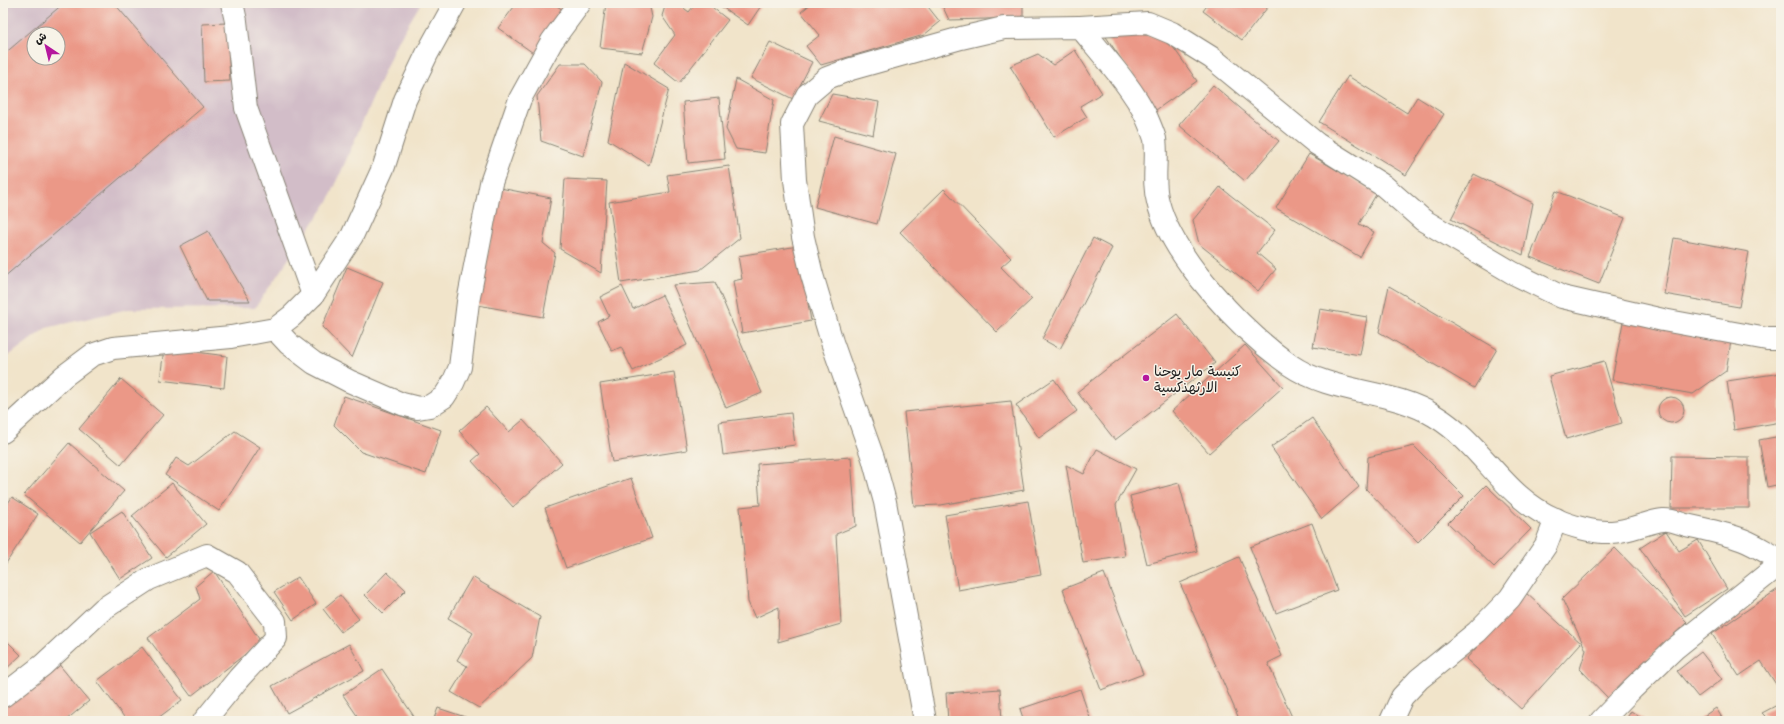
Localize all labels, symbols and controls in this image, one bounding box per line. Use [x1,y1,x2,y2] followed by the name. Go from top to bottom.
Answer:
[26,26,66,66] north arrow
[30,27,50,48] text: ش
[1154,360,1241,397] place label: كنيسة مار يوحنا الارثهذكسية
[1141,373,1151,383] marker: كنيسة مار يوحنا الارثهذكسية

